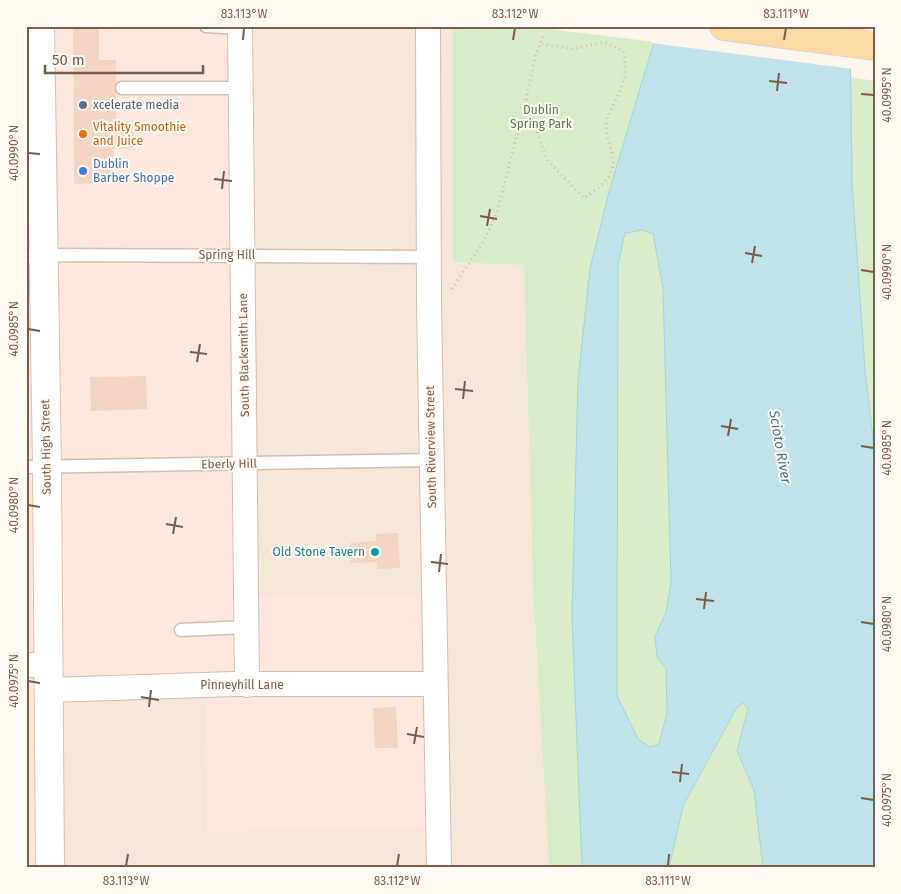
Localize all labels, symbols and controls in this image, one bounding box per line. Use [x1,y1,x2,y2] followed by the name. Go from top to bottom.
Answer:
[221,7,267,21] text: 83.113°W
[492,7,538,21] text: 83.112°W
[763,7,809,21] text: 83.111°W
[45,42,202,74] scale bar
[52,51,85,69] text: 50 m
[880,67,894,123] text: 40.0995°N
[93,98,179,112] place label: xcelerate media
[77,99,89,111] marker: xcelerate media
[510,103,573,131] park label: Dublin Spring Park
[93,120,186,148] place label: Vitality Smoothie and Juice
[7,125,21,181] text: 40.0990°N
[77,128,89,140] marker: Vitality Smoothie and Juice
[93,157,174,185] place label: Dublin Barber Shoppe
[77,165,89,177] marker: Dublin Barber Shoppe
[880,244,894,300] text: 40.0990°N
[199,248,256,262] street label: Spring Hill
[236,293,252,417] street label: South Blacksmith Lane
[7,301,21,357] text: 40.0985°N
[423,385,439,509] street label: South Riverview Street
[38,398,54,495] street label: South High Street
[765,408,795,486] water label: Scioto River
[880,420,894,476] text: 40.0985°N
[201,457,257,471] street label: Eberly Hill
[7,477,21,533] text: 40.0980°N
[272,545,365,559] place label: Old Stone Tavern
[369,546,381,558] marker: Old Stone Tavern
[880,596,894,652] text: 40.0980°N
[7,654,21,708] text: 40.0975°N
[200,678,284,692] street label: Pinneyhill Lane
[880,773,894,827] text: 40.0975°N
[103,874,149,888] text: 83.113°W
[374,874,420,888] text: 83.112°W
[645,874,691,888] text: 83.111°W

